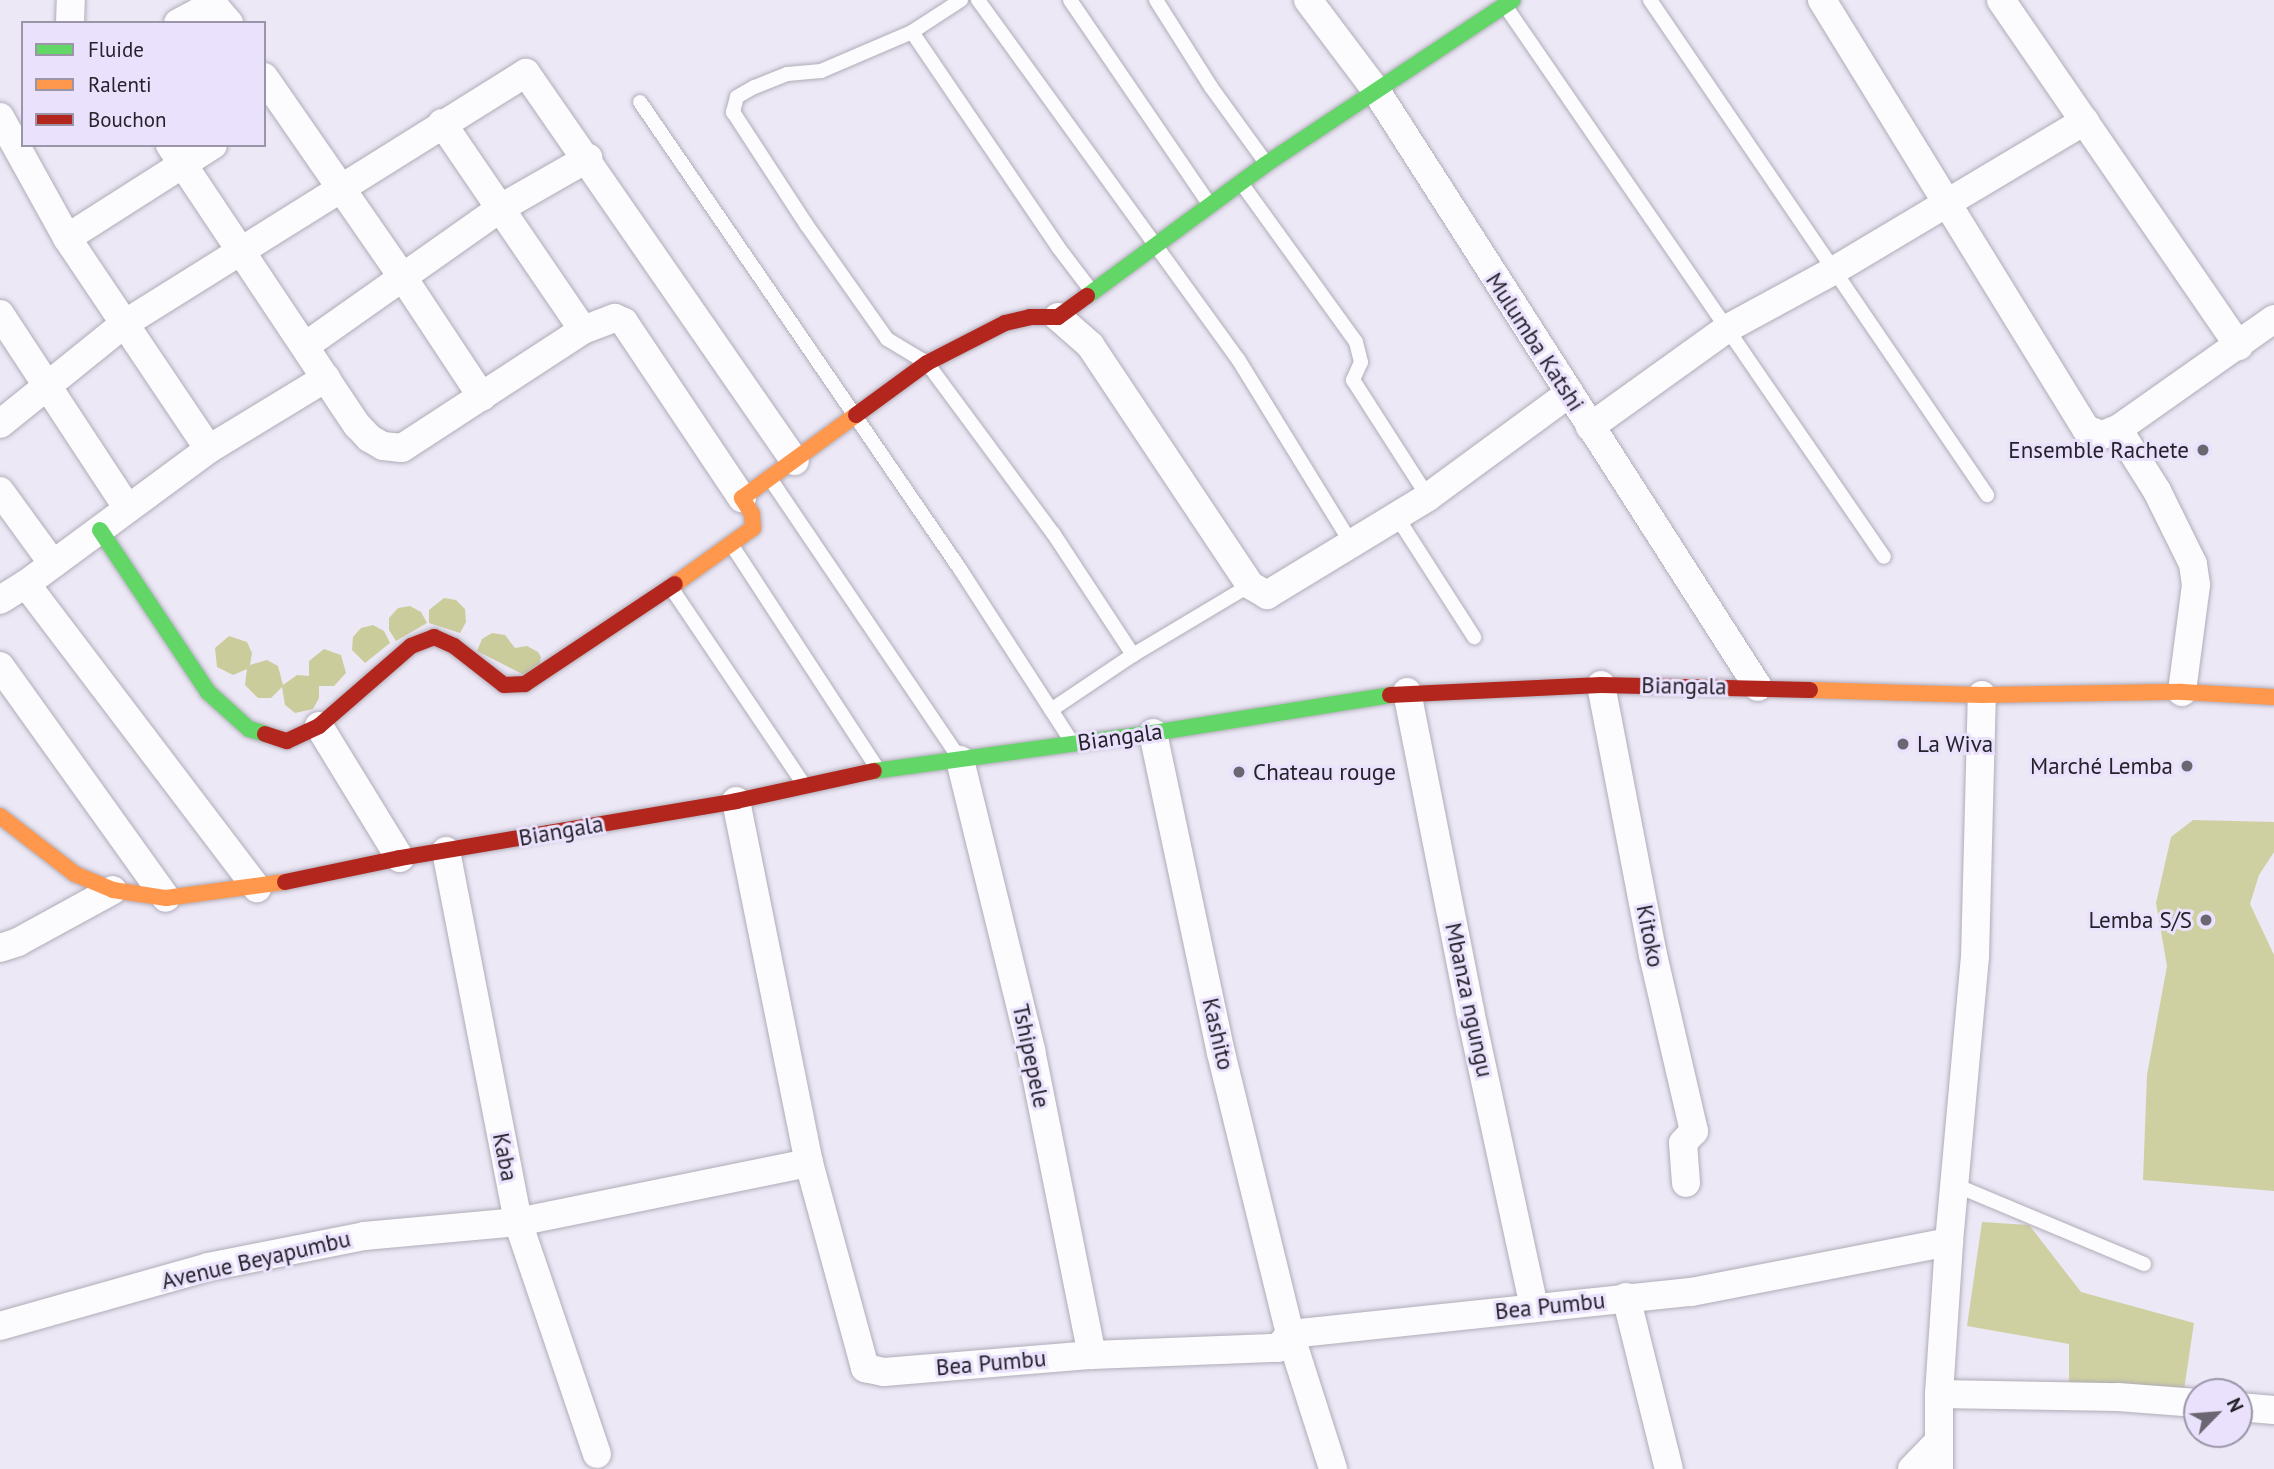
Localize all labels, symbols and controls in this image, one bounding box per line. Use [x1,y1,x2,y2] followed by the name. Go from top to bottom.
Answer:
[21,21,266,147] legend
[88,36,144,63] text: Fluide
[88,71,152,98] text: Ralenti
[88,106,167,133] text: Bouchon
[1480,268,1590,416] street label: Mulumba Katshi
[2008,436,2189,464] place label: Ensemble Rachete
[2195,442,2211,458] marker: Ensemble Rachete
[1641,671,1727,701] street label: Biangala
[1076,717,1164,757] street label: Biangala
[1917,730,1994,758] place label: La Wiva
[1895,736,1911,752] marker: La Wiva
[2030,752,2173,780] place label: Marché Lemba
[1253,758,1396,786] place label: Chateau rouge
[2179,758,2195,774] marker: Marché Lemba
[1231,764,1247,780] marker: Chateau rouge
[517,810,605,852] street label: Biangala
[1630,902,1670,970] street label: Kitoko
[2089,906,2192,934] place label: Lemba S/S
[2198,912,2214,928] marker: Lemba S/S
[1439,920,1499,1080] street label: Mbanza ngungu
[1196,995,1240,1073] street label: Kashito
[1007,1002,1055,1110] street label: Tshipepele
[487,1131,523,1183] street label: Kaba
[159,1225,353,1295] street label: Avenue Beyapumbu
[1494,1286,1606,1326] street label: Bea Pumbu
[935,1344,1047,1382] street label: Bea Pumbu
[2183,1378,2253,1448] north arrow
[2222,1394,2249,1416] text: N

